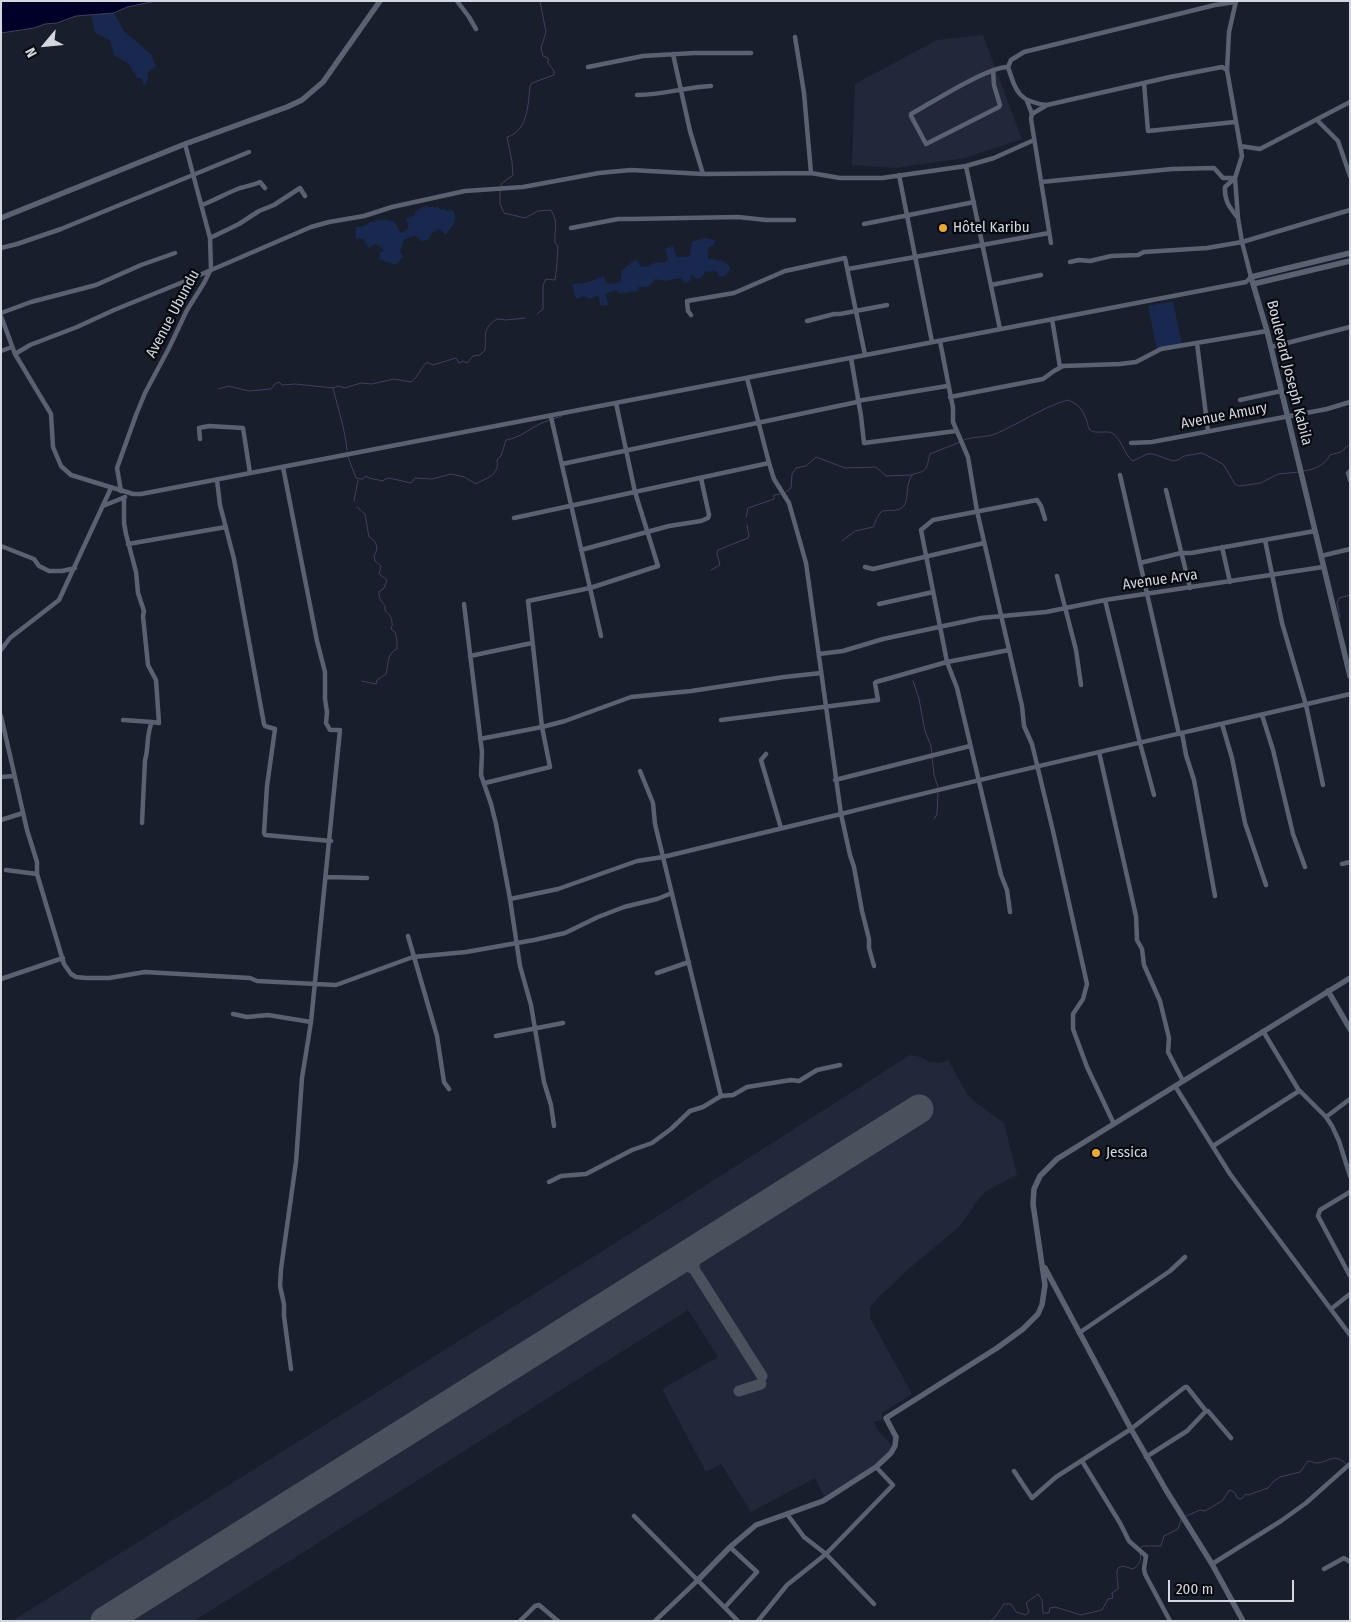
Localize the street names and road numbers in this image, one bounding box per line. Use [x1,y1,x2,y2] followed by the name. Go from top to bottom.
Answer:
[142,267,204,361] street label: Avenue Ubundu
[1262,299,1316,447] street label: Boulevard Joseph Kabila
[1179,399,1269,433] street label: Avenue Amury
[1121,566,1199,594] street label: Avenue Arva

